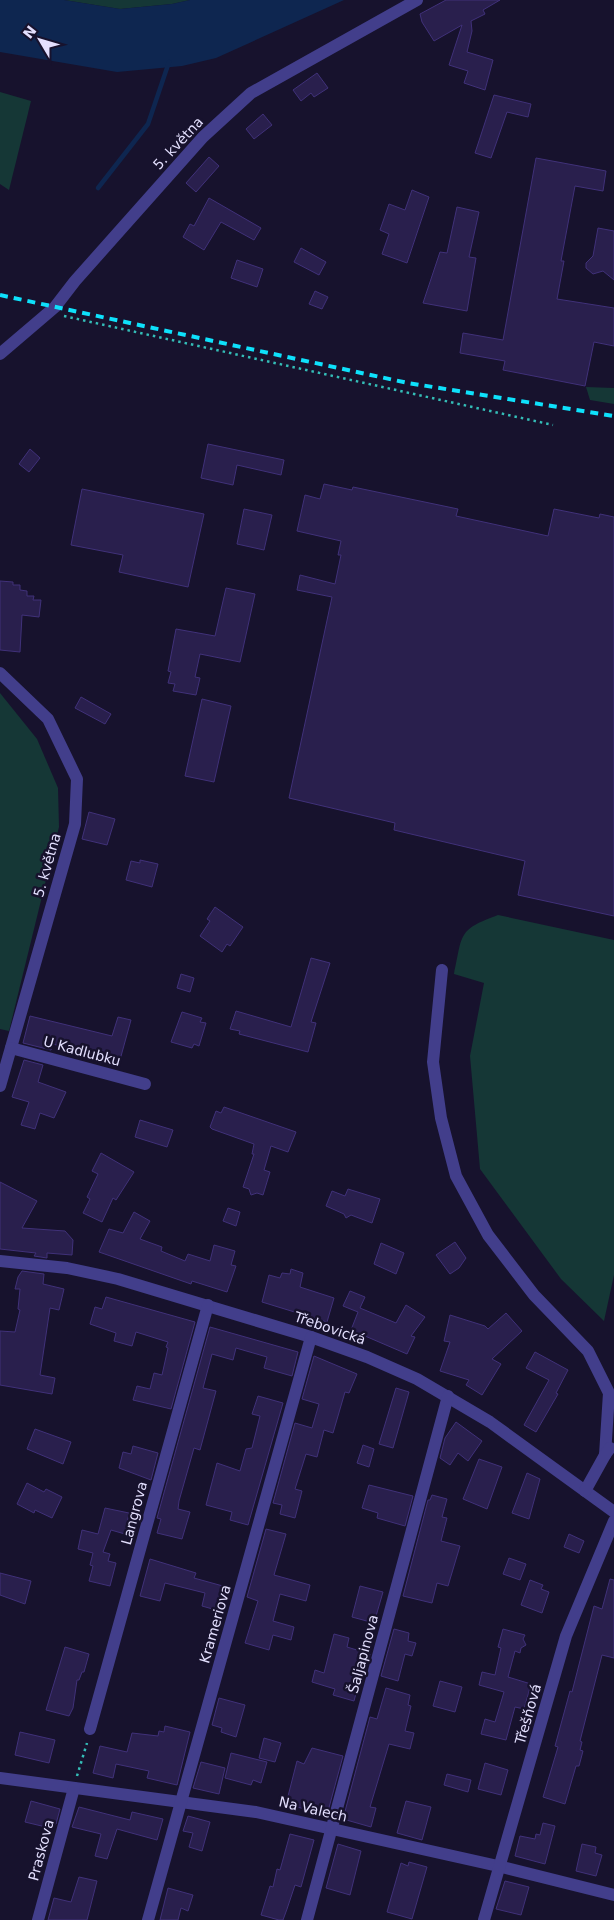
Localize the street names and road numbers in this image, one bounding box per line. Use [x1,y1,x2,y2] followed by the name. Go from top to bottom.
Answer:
[150,113,206,173] street label: 5. května
[30,831,64,899] street label: 5. května
[42,1033,122,1069] street label: U Kadlubku
[291,1308,368,1348] street label: Třebovická
[118,1480,150,1546] street label: Langrova
[196,1583,234,1665] street label: Krameriova
[344,1613,381,1695] street label: Šaljapinova
[511,1682,544,1747] street label: Třešňová
[277,1793,349,1825] street label: Na Valech
[25,1818,57,1882] street label: Praskova

